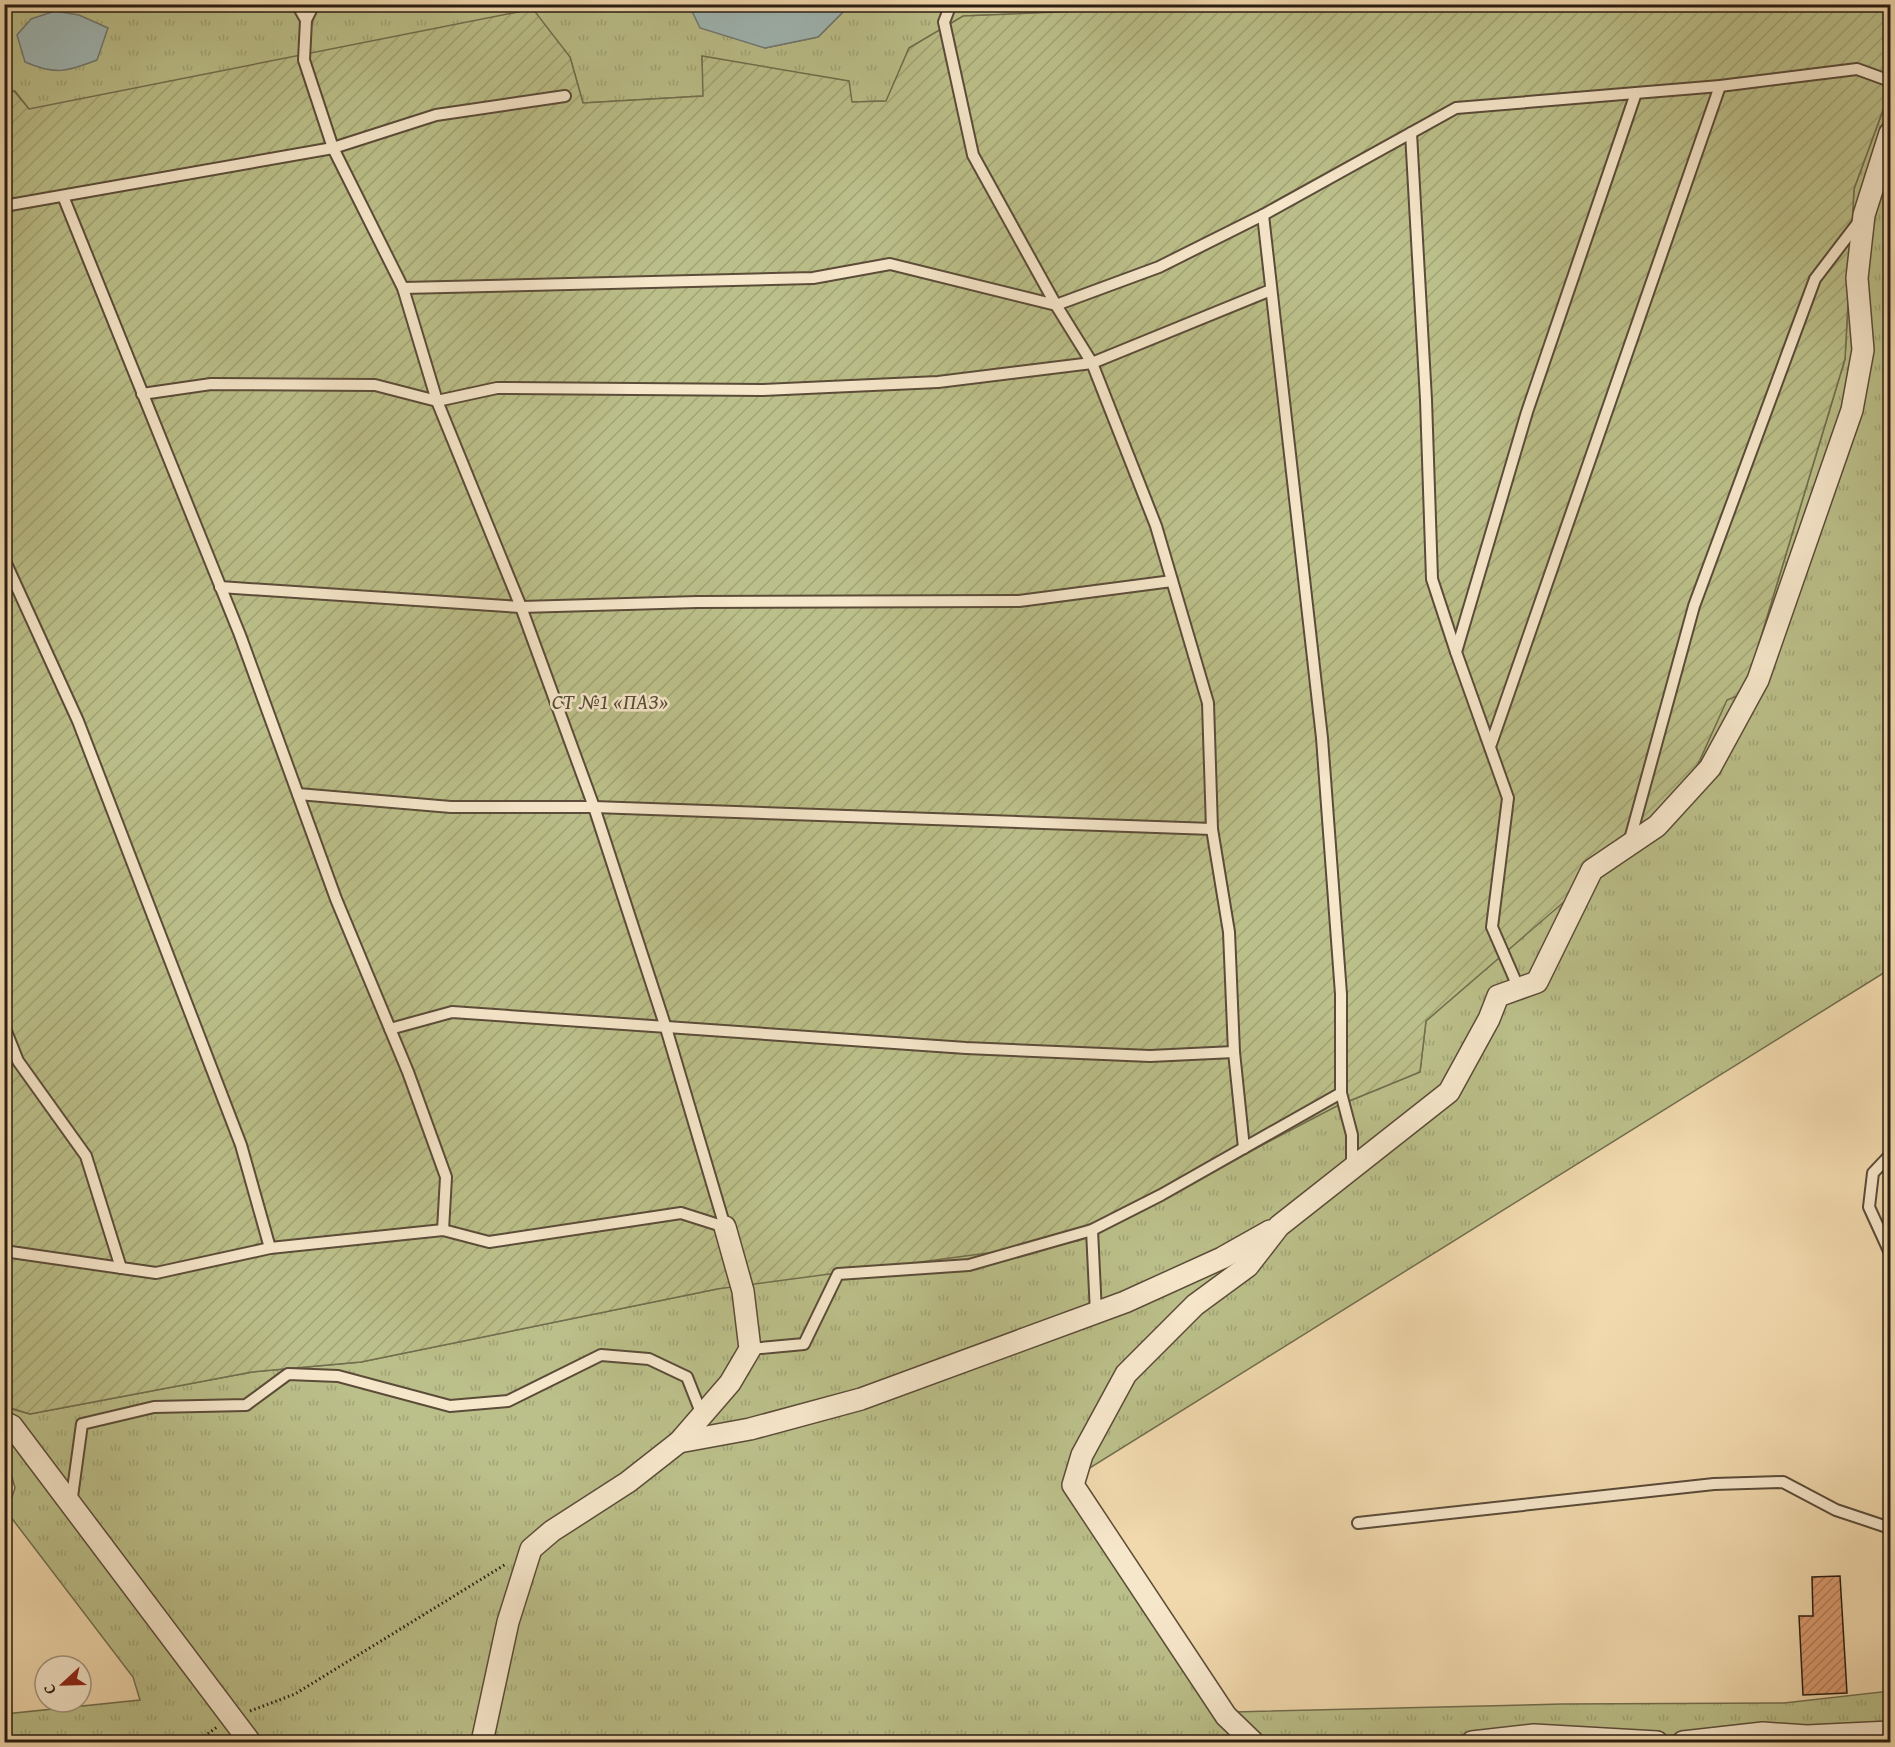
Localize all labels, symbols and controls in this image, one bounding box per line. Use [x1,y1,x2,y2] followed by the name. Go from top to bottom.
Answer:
[552,685,668,717] park label: СТ №1 «ПАЗ»
[33,1654,93,1714] north arrow
[36,1681,62,1698] text: С

